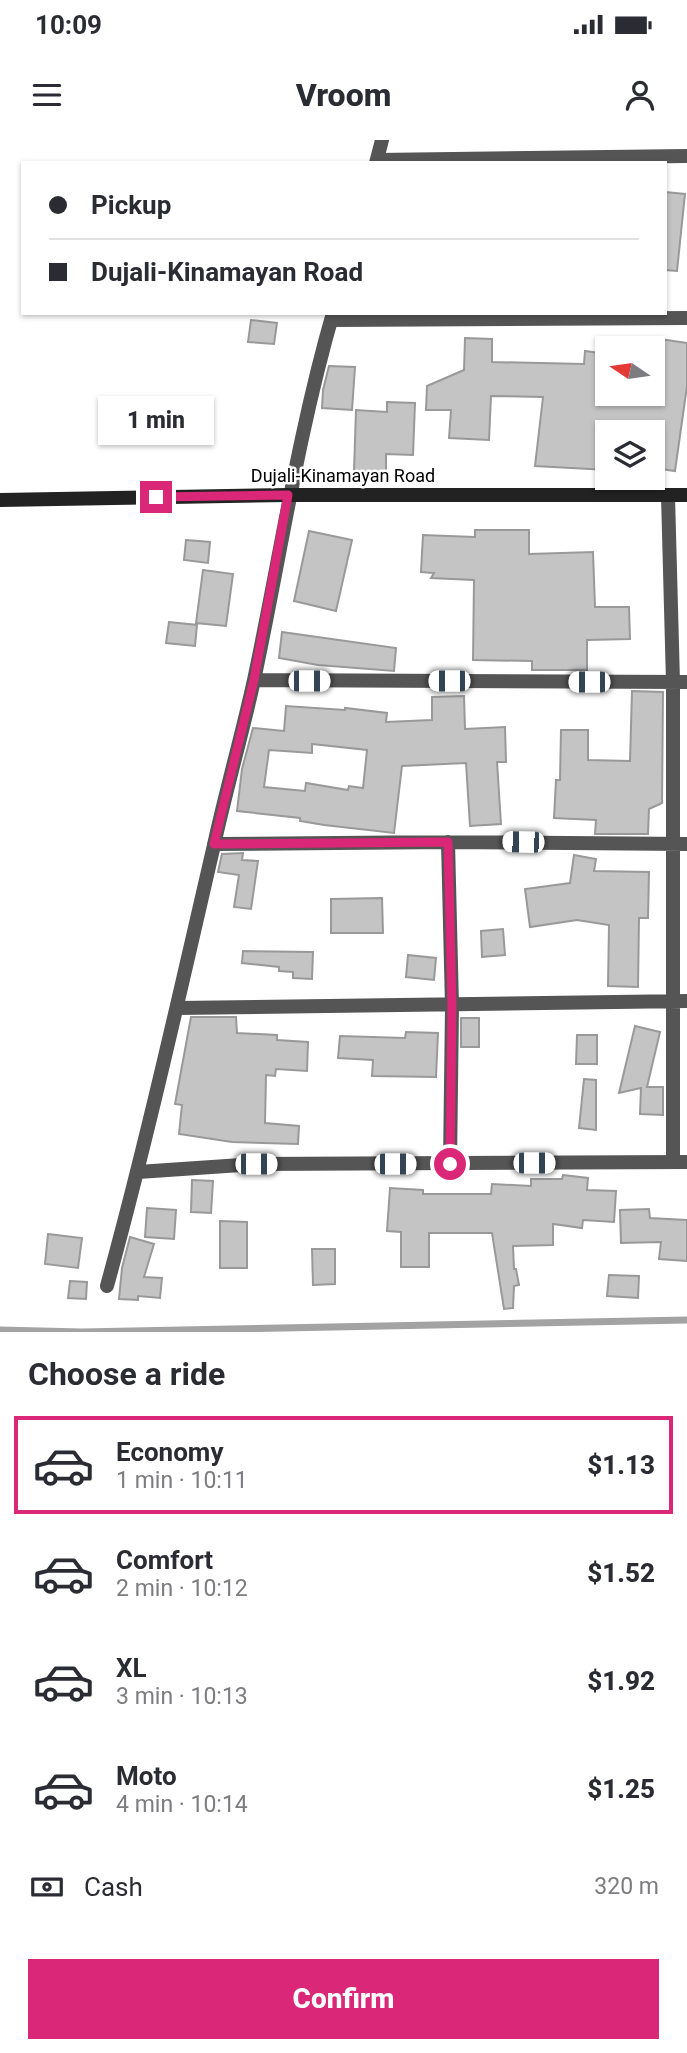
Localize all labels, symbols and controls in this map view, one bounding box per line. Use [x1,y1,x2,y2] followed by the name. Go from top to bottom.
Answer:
[35,10,102,40] text: 10:09
[28,76,66,114] icon: menu
[296,76,391,114] text: Vroom
[621,76,659,114] icon: person
[91,190,171,220] text: Pickup
[91,257,363,287] text: Dujali-Kinamayan Road
[595,336,665,406] north arrow
[595,336,665,490] map controls
[98,396,214,444] callout: 1 min
[127,407,185,434] text: 1 min
[595,420,665,490] button: layers
[251,465,435,486] street label: Dujali-Kinamayan Road
[140,481,172,513] route end
[289,671,331,692] car
[429,671,471,692] car
[569,672,611,693] car
[502,831,545,853] car
[434,1148,466,1180] route start
[514,1153,556,1174] car
[236,1154,278,1175] car
[375,1154,417,1175] car
[28,1355,225,1393] text: Choose a ride
[32,1434,95,1497] icon: car
[116,1437,223,1467] text: Economy
[587,1450,655,1480] text: $1.13
[116,1467,248,1494] text: 1 min · 10:11
[32,1542,95,1605] icon: car
[116,1545,213,1575] text: Comfort
[587,1558,655,1588] text: $1.52
[116,1575,248,1602] text: 2 min · 10:12
[32,1650,95,1713] icon: car
[116,1653,147,1683] text: XL
[587,1666,655,1696] text: $1.92
[116,1683,248,1710] text: 3 min · 10:13
[32,1758,95,1821] icon: car
[116,1761,177,1791] text: Moto
[587,1774,655,1804] text: $1.25
[116,1791,248,1818] text: 4 min · 10:14
[28,1868,66,1906] icon: cash
[84,1872,143,1902] text: Cash
[594,1873,659,1900] text: 320 m
[28,1959,659,2039] button: Confirm

